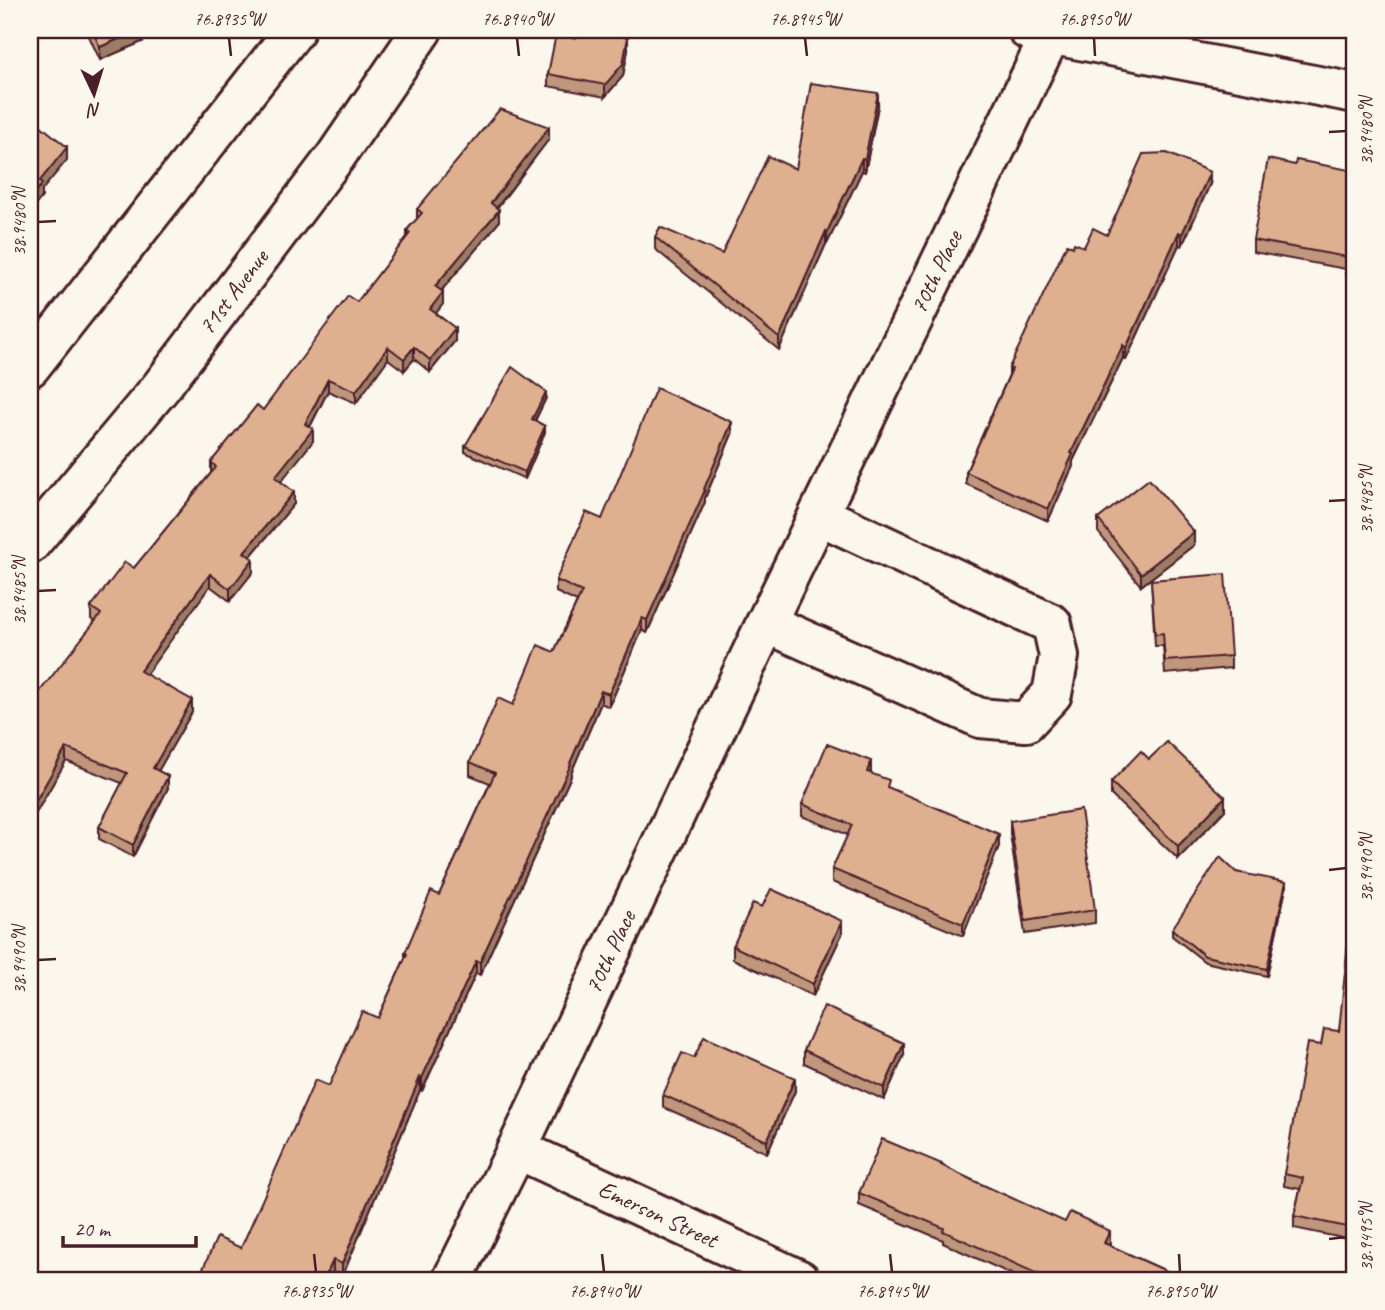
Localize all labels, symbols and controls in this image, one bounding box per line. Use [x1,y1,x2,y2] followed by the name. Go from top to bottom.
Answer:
[194,8,267,30] text: 76.8935°W
[482,8,555,30] text: 76.8940°W
[770,8,843,30] text: 76.8945°W
[1059,8,1132,30] text: 76.8950°W
[60,60,130,130] north arrow
[1355,94,1377,165] text: 38.9480°N
[85,98,102,123] text: N
[8,185,30,256] text: 38.9480°N
[903,224,970,318] street label: 70th Place
[191,242,276,340] street label: 71st Avenue
[1355,463,1377,534] text: 38.9485°N
[8,554,30,625] text: 38.9485°N
[1355,831,1377,902] text: 38.9490°N
[578,904,643,998] street label: 70th Place
[8,923,30,994] text: 38.9490°N
[594,1173,724,1255] street label: Emerson Street
[1355,1200,1377,1271] text: 38.9495°N
[63,1205,196,1249] scale bar
[74,1216,112,1242] text: 20 m
[281,1280,354,1302] text: 76.8935°W
[569,1280,642,1302] text: 76.8940°W
[857,1280,930,1302] text: 76.8945°W
[1145,1280,1218,1302] text: 76.8950°W

